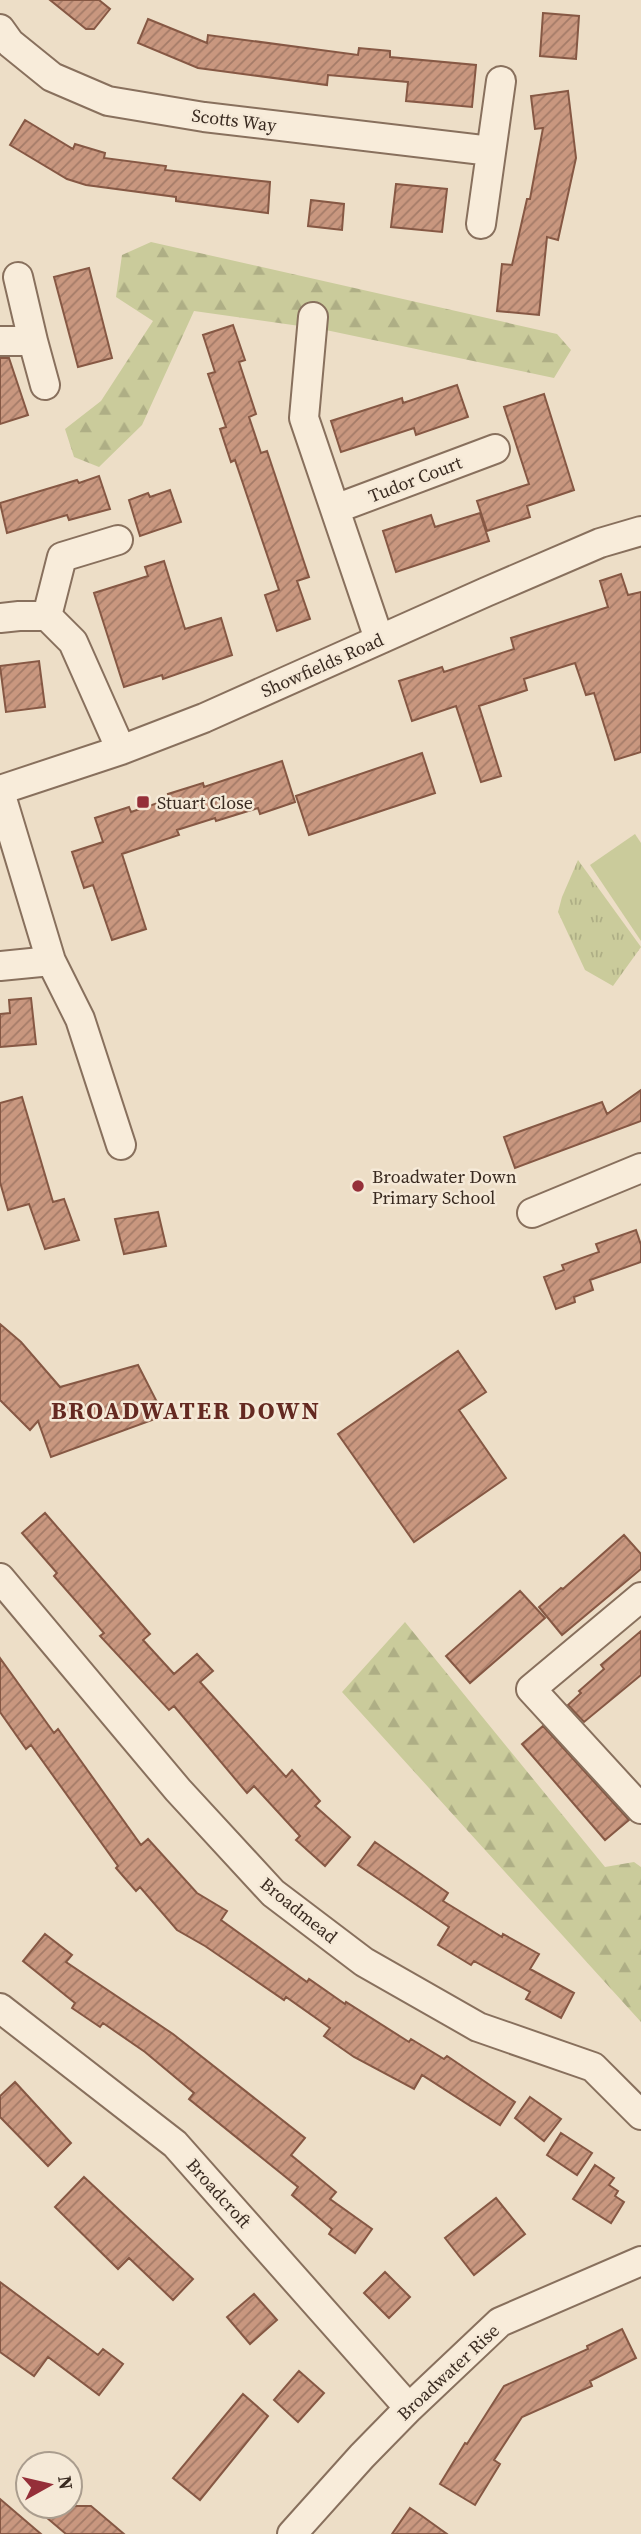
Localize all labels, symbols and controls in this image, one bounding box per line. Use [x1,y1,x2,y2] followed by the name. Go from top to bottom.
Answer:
[190,102,279,138] street label: Scotts Way
[365,450,465,508] street label: Tudor Court
[257,627,387,703] street label: Showfields Road
[157,790,253,815] place label: Stuart Close
[135,794,151,810] marker: Stuart Close
[372,1164,517,1210] place label: Broadwater Down Primary School
[350,1178,366,1194] marker: Broadwater Down Primary School
[51,1394,321,1427] district label: BROADWATER DOWN
[255,1871,343,1949] street label: Broadmead
[181,2153,257,2234] street label: Broadcroft
[391,2318,505,2426] street label: Broadwater Rise
[14,2450,84,2520] north arrow
[52,2474,80,2491] text: N

